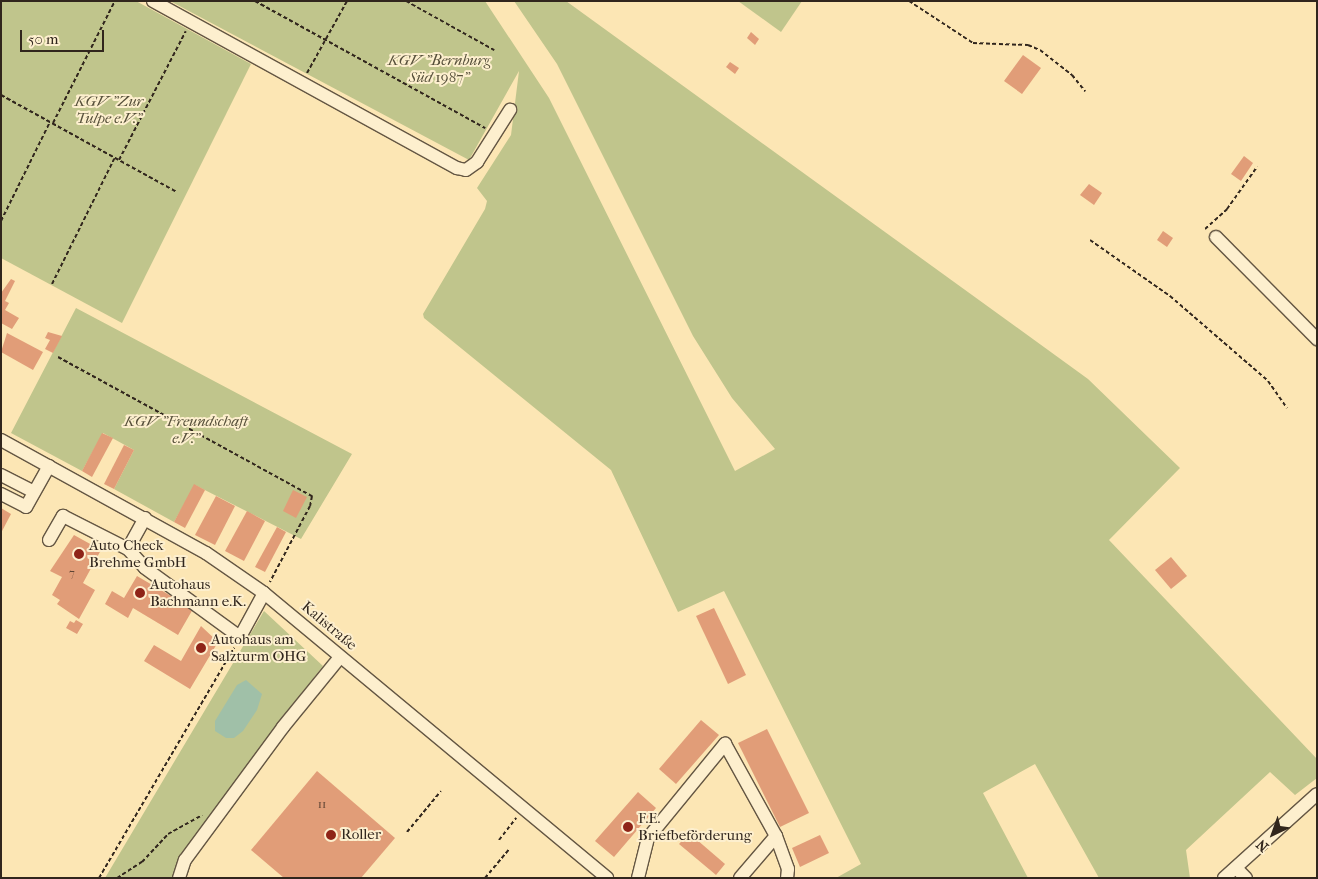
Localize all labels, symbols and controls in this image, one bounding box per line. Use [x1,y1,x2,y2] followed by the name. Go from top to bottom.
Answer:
[22,20,106,52] scale bar
[28,30,58,48] text: 50 m
[388,51,490,86] park label: KGV "Bernburg Süd 1987"
[75,92,143,127] park label: KGV "Zur Tulpe e.V."
[124,412,248,447] park label: KGV "Freundschaft e.V."
[89,536,186,571] place label: Auto Check Brehme GmbH
[73,548,85,560] marker: Auto Check Brehme GmbH
[69,567,75,581] house number: 7
[150,575,246,610] place label: Autohaus Bachmann e.K.
[134,587,146,599] marker: Autohaus Bachmann e.K.
[298,598,360,654] street label: Kalistraße
[211,630,306,665] place label: Autohaus am Salzturm OHG
[195,642,207,654] marker: Autohaus am Salzturm OHG
[318,798,326,812] house number: 11
[638,809,752,844] place label: F.E. Briefbeförderung
[1248,809,1298,859] north arrow
[622,821,634,833] marker: F.E. Briefbeförderung
[341,826,381,844] place label: Roller
[325,829,337,841] marker: Roller
[1253,836,1272,855] text: N

